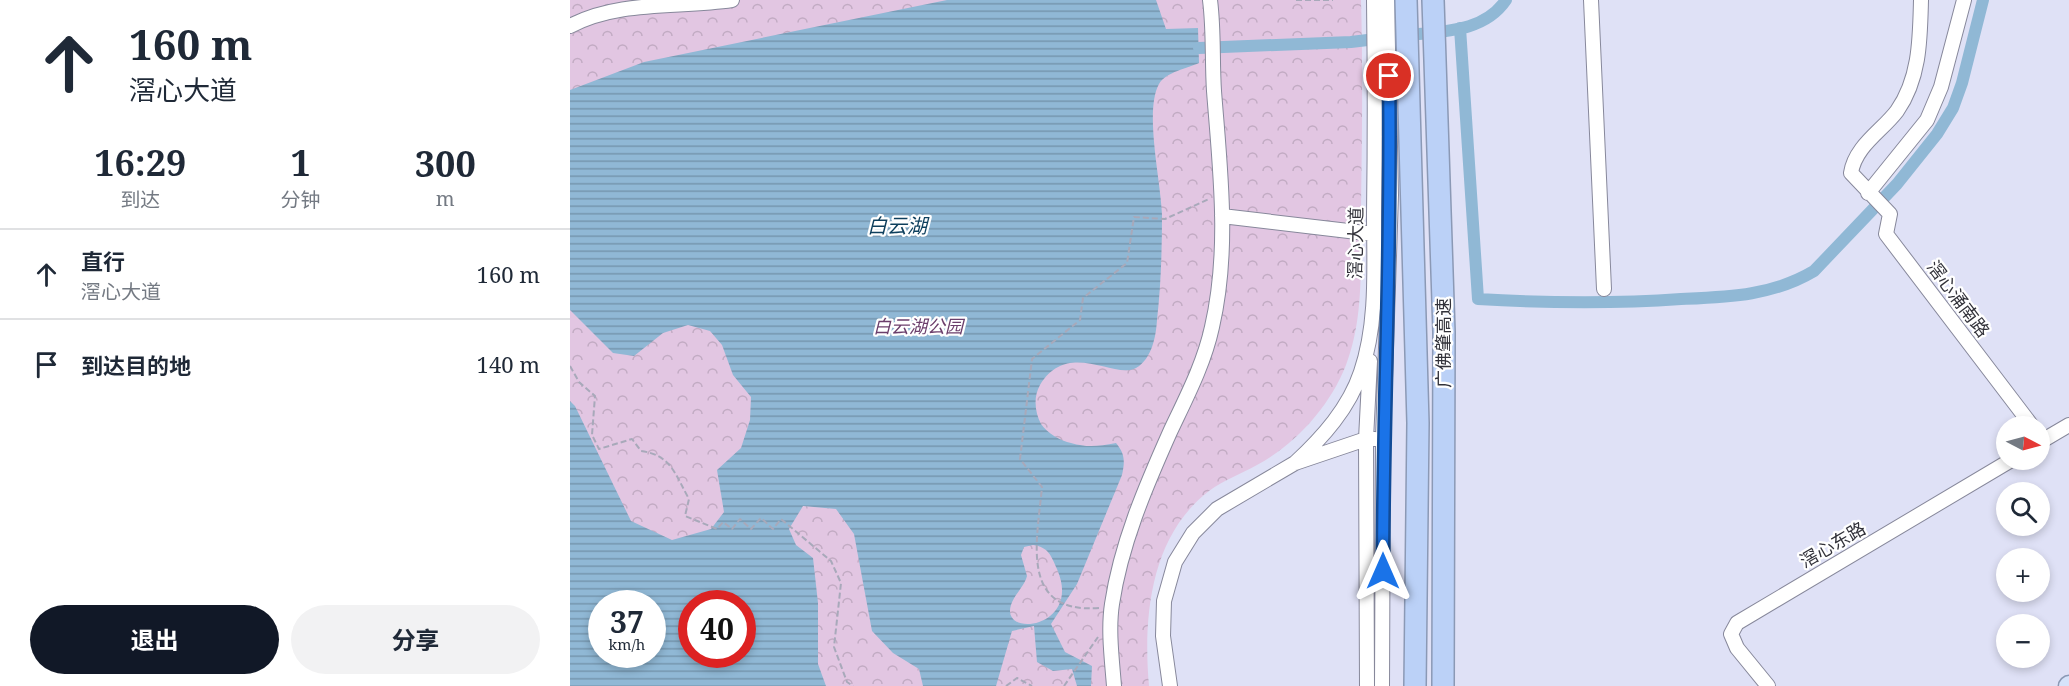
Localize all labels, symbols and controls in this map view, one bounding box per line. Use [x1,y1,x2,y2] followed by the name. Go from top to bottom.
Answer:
[129,15,253,72] text: 160 m
[30,24,108,102] icon: ahead
[1363,50,1414,101] pin
[1372,59,1405,92] icon: arrive
[129,71,237,108] text: 滘心大道
[94,138,186,187] text: 16:29
[290,138,311,187] text: 1
[415,139,476,188] text: 300
[436,185,455,212] text: m
[120,186,160,213] text: 到达
[281,186,321,213] text: 分钟
[1342,207,1368,279] street label: 滘心大道
[867,212,930,239] water label: 白云湖
[81,246,125,276] text: 直行
[1922,255,1995,342] street label: 滘心涌南路
[30,258,63,291] icon: ahead
[477,259,540,289] text: 160 m
[81,278,161,305] text: 滘心大道
[1431,298,1455,388] street label: 广佛肇高速
[873,314,966,338] park label: 白云湖公园
[30,348,63,381] icon: arrive
[477,349,540,379] text: 140 m
[81,350,191,380] text: 到达目的地
[1996,416,2050,470] north arrow
[1996,416,2050,668] map controls
[1996,482,2050,536] button: search
[1795,516,1870,573] street label: 滘心东路
[1351,539,1415,603] position arrow
[1996,548,2050,602] button: +
[678,590,756,668] speed limit sign: 40
[610,601,644,642] text: 37
[30,605,279,674] button: 退出
[291,605,540,674] button: 分享
[1996,614,2050,668] button: −
[609,634,645,654] text: km/h

